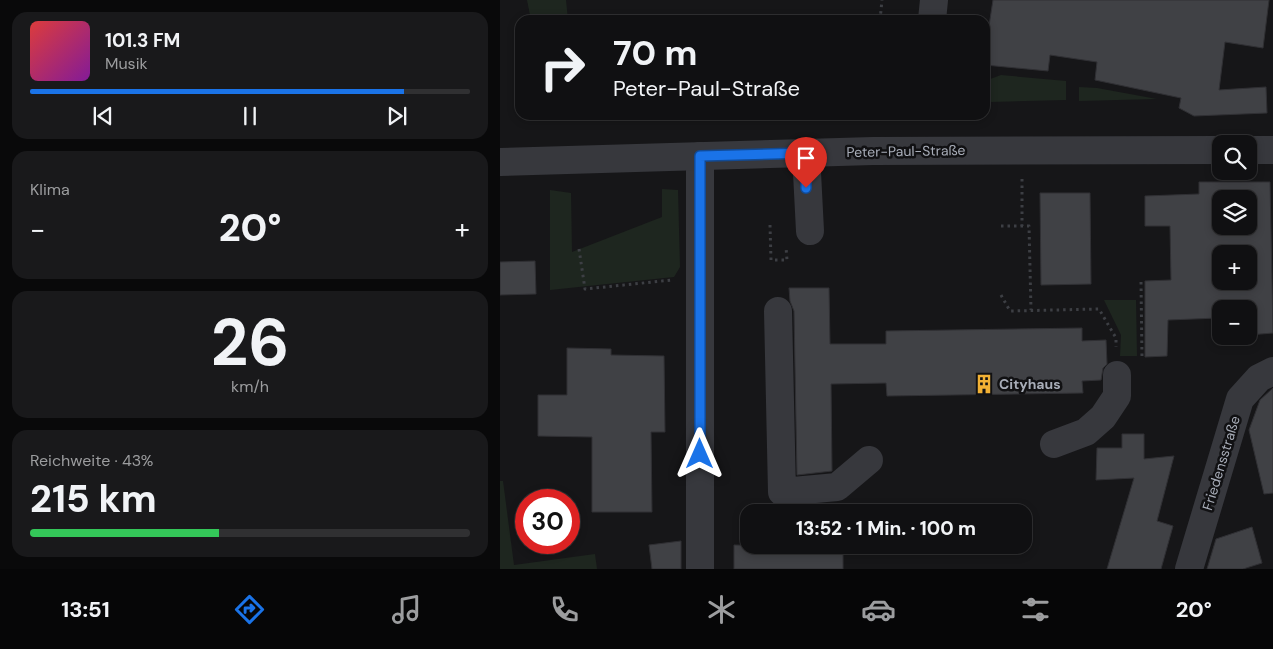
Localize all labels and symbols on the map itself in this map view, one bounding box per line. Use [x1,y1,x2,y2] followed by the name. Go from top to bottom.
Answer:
[785,137,827,188] pin
[846,141,966,161] street label: Peter-Paul-Straße
[973,373,995,395] building icon: Cityhaus
[999,375,1061,393] place label: Cityhaus
[1198,414,1244,512] street label: Friedensstraße
[673,427,725,479] position arrow
[515,489,580,554] speed limit sign: 30

